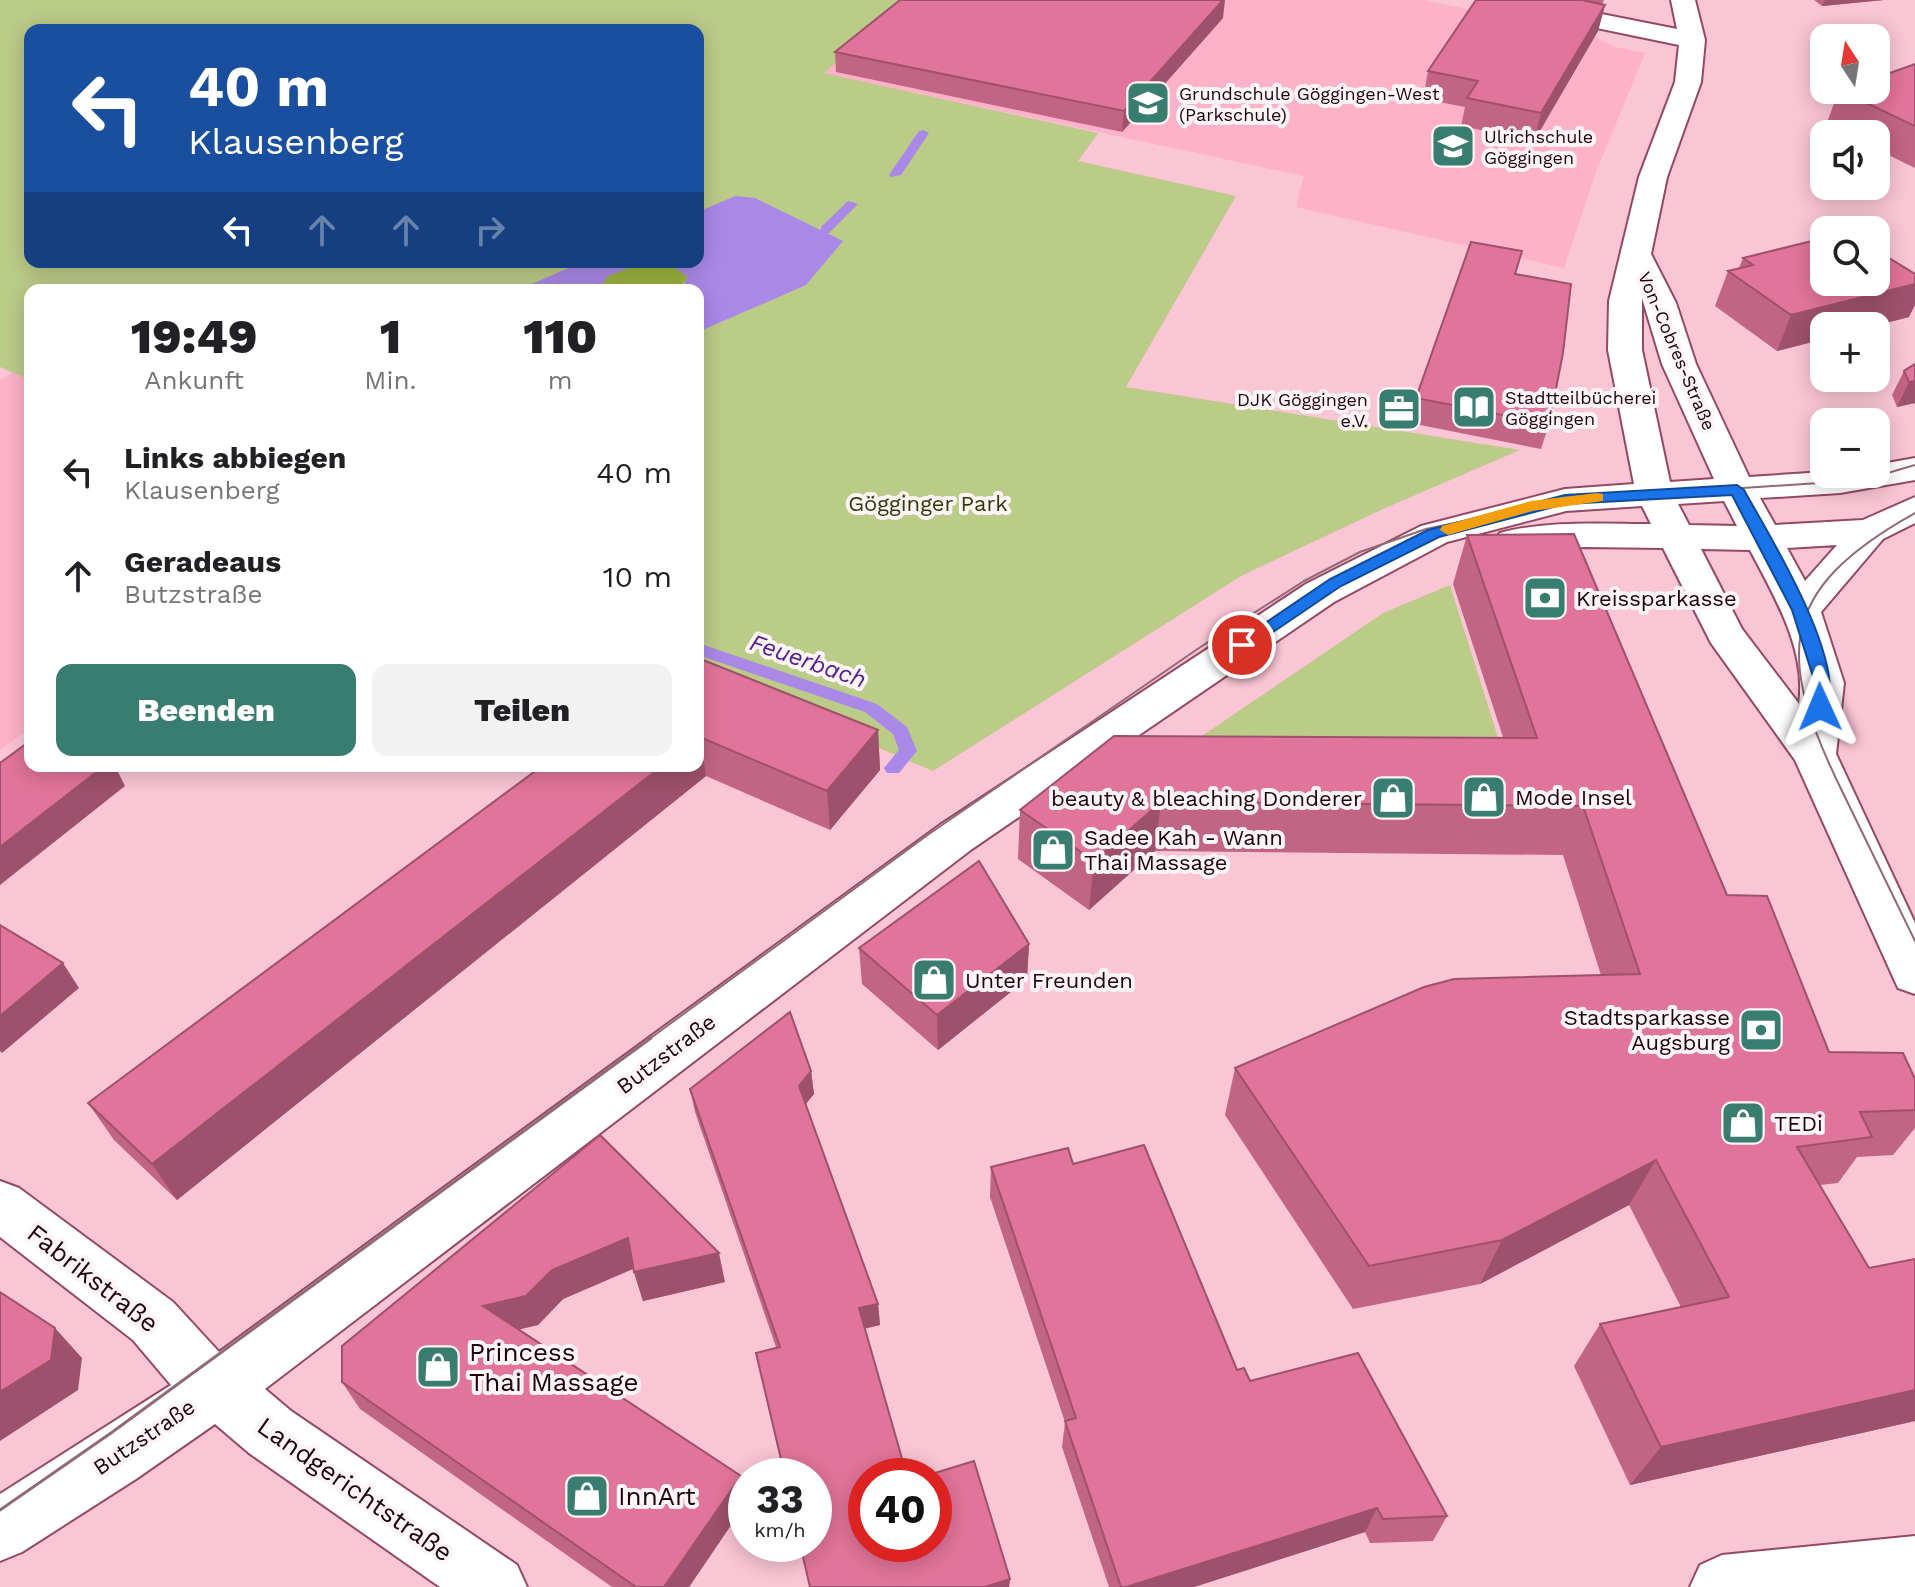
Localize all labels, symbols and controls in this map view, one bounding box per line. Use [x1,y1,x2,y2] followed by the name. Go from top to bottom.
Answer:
[1810,24,1890,104] north arrow
[1810,24,1890,488] map controls
[188,54,329,120] text: 40 m
[56,56,160,160] icon: left
[1124,79,1172,127] school or university icon: Grundschule Göggingen-West (Parkschule)
[1179,83,1440,125] place label: Grundschule Göggingen-West (Parkschule)
[1810,120,1890,200] button: sound
[188,121,404,163] text: Klausenberg
[1429,122,1477,170] school or university icon: Ulrichschule Göggingen
[1484,126,1593,168] place label: Ulrichschule Göggingen
[216,208,260,252] icon: left
[300,208,344,252] icon: ahead
[384,208,428,252] icon: ahead
[468,208,512,252] icon: right
[1810,216,1890,296] button: search
[1634,269,1720,433] street label: Von-Cobres-Straße
[131,308,258,365] text: 19:49
[380,308,401,365] text: 1
[523,308,597,365] text: 110
[1810,312,1890,392] button: +
[144,365,244,395] text: Ankunft
[364,365,416,395] text: Min.
[548,365,573,395] text: m
[1450,383,1498,431] library icon: Stadtteilbücherei Göggingen
[1375,385,1423,433] office icon: DJK Göggingen e.V.
[1505,387,1656,429] place label: Stadtteilbücherei Göggingen
[1237,389,1368,431] place label: DJK Göggingen e.V.
[1810,408,1890,488] button: −
[124,440,346,475] text: Links abbiegen
[56,450,100,494] icon: left
[596,455,672,490] text: 40 m
[124,475,280,505] text: Klausenberg
[848,491,1008,516] park label: Gögginger Park
[124,544,281,579] text: Geradeaus
[56,554,100,598] icon: ahead
[603,559,672,594] text: 10 m
[1521,574,1569,622] bank icon: Kreissparkasse
[124,579,262,609] text: Butzstraße
[1576,586,1737,611] place label: Kreissparkasse
[1208,611,1276,679] pin
[1220,623,1264,667] icon: arrive
[746,628,870,694] water label: Feuerbach
[56,664,356,756] button: Beenden
[372,664,672,756] button: Teilen
[1778,665,1862,749] position arrow
[1460,773,1508,821] shop icon: Mode Insel
[1369,774,1417,822] shop icon: beauty & bleaching Donderer
[1515,785,1632,810] place label: Mode Insel
[1051,786,1362,811] place label: beauty & bleaching Donderer
[1084,825,1283,875] place label: Sadee Kah - Wann Thai Massage
[1029,826,1077,874] shop icon: Sadee Kah - Wann Thai Massage
[910,956,958,1004] shop icon: Unter Freunden
[965,968,1133,993] place label: Unter Freunden
[1564,1005,1730,1055] place label: Stadtsparkasse Augsburg
[1737,1006,1785,1054] bank icon: Stadtsparkasse Augsburg
[612,1009,720,1099] street label: Butzstraße
[1719,1099,1767,1147] shop icon: TEDi
[1774,1111,1823,1136] place label: TEDi
[21,1217,165,1339] street label: Fabrikstraße
[469,1337,639,1397] place label: Princess Thai Massage
[414,1343,462,1391] shop icon: Princess Thai Massage
[88,1394,200,1480] street label: Butzstraße
[252,1410,458,1568] street label: Landgerichtstraße
[848,1458,952,1562] speed limit sign: 40
[563,1472,611,1520] shop icon: InnArt
[756,1476,804,1523] text: 33
[618,1481,696,1511] place label: InnArt
[754,1518,806,1542] text: km/h

